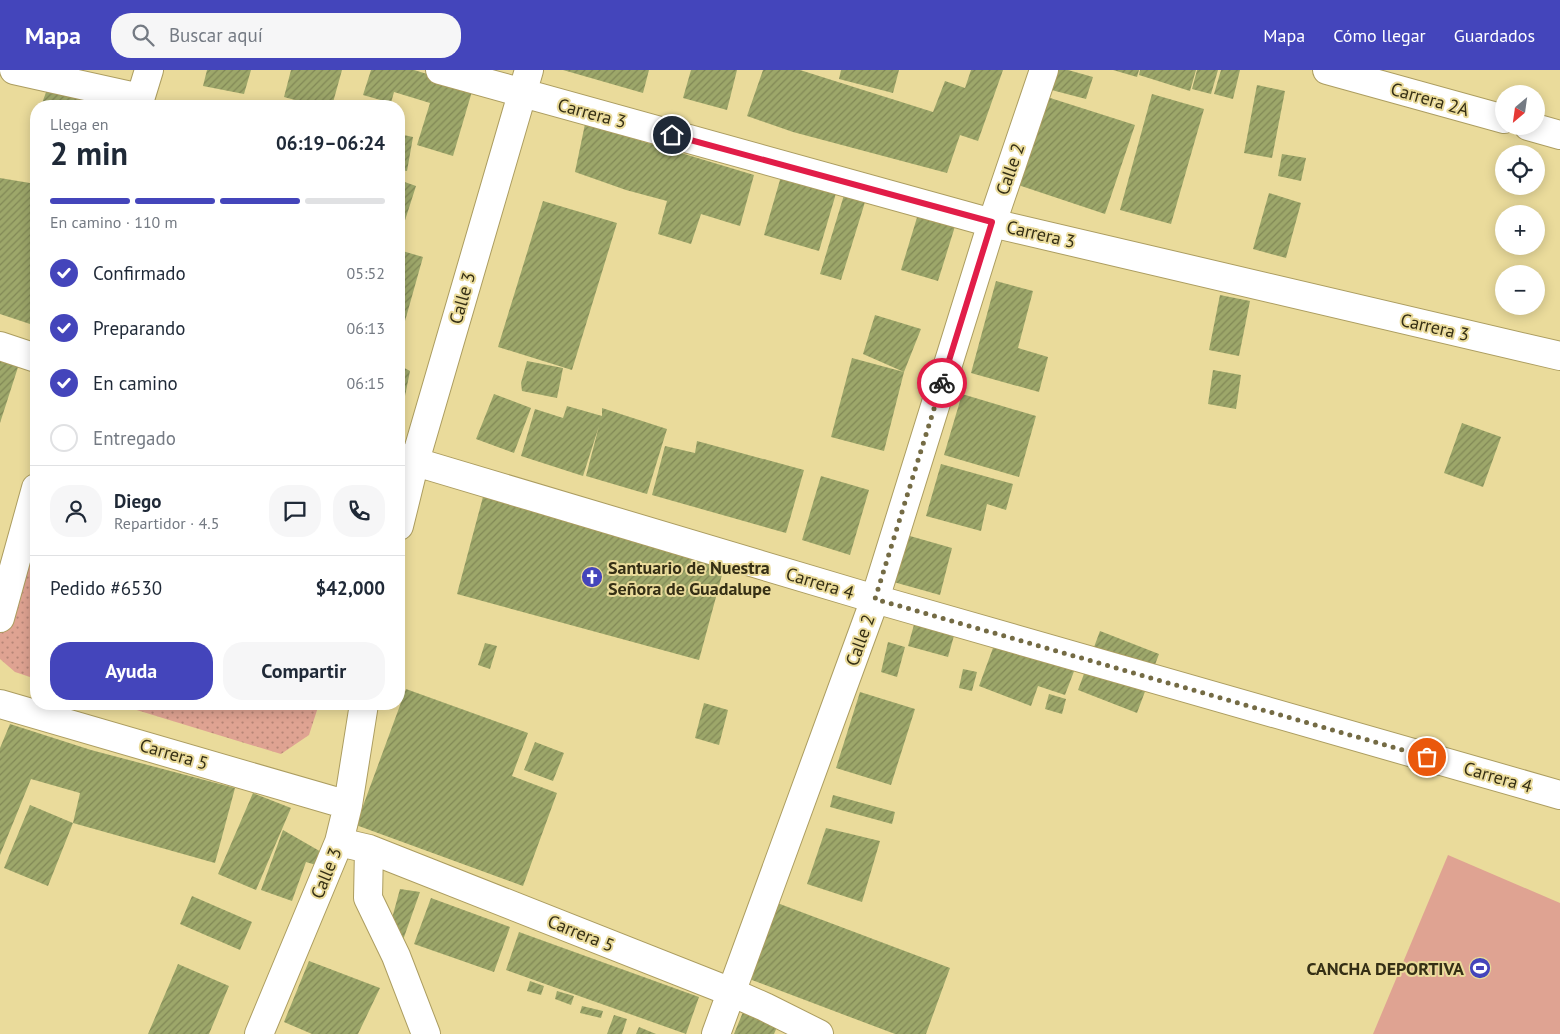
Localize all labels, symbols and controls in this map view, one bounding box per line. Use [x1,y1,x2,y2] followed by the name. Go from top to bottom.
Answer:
[111,13,461,58] search box
[25,20,81,51] text: Mapa
[129,21,157,49] icon: search
[169,23,263,47] text: Buscar aquí
[1263,24,1305,47] text: Mapa
[1333,24,1426,47] text: Cómo llegar
[1454,24,1535,47] text: Guardados
[1388,77,1472,121] street label: Carrera 2A
[1495,85,1545,135] north arrow
[1495,85,1545,315] map controls
[555,93,629,133] street label: Carrera 3
[50,114,109,134] text: Llega en
[651,114,693,156] pin
[658,121,686,149] icon: home
[276,131,385,155] text: 06:19–06:24
[50,132,128,174] text: 2 min
[990,140,1030,198] street label: Calle 2
[1495,145,1545,195] button: locate
[1495,205,1545,255] button: +
[50,212,178,232] text: En camino · 110 m
[1004,215,1078,253] street label: Carrera 3
[50,259,78,287] icon: check
[93,261,186,285] text: Confirmado
[347,263,385,283] text: 05:52
[1495,265,1545,315] button: −
[444,269,480,327] street label: Calle 3
[1398,308,1472,346] street label: Carrera 3
[50,314,78,342] icon: check
[93,316,185,340] text: Preparando
[347,318,385,338] text: 06:13
[917,358,967,408] courier
[50,369,78,397] icon: check
[928,369,956,397] icon: bike
[93,371,178,395] text: En camino
[347,373,385,393] text: 06:15
[93,426,176,450] text: Entregado
[50,485,102,537] button: person
[269,485,321,537] button: chat
[333,485,385,537] button: phone
[114,489,161,513] text: Diego
[114,513,219,533] text: Repartidor · 4.5
[608,556,771,600] place label: Santuario de Nuestra Señora de Guadalupe
[783,562,857,604] street label: Carrera 4
[580,565,604,589] church icon: Santuario de Nuestra Señora de Guadalupe
[50,576,162,600] text: Pedido #6530
[316,576,385,600] text: $42,000
[840,611,880,669] street label: Calle 2
[50,642,213,700] button: Ayuda
[223,642,385,700] button: Compartir
[137,733,211,775] street label: Carrera 5
[1406,736,1448,778] pin
[1413,743,1441,771] icon: bag
[1461,756,1535,798] street label: Carrera 4
[305,844,347,902] street label: Calle 3
[544,909,618,957] street label: Carrera 5
[1468,956,1492,980] sports icon: CANCHA DEPORTIVA
[1307,957,1464,980] place label: CANCHA DEPORTIVA

